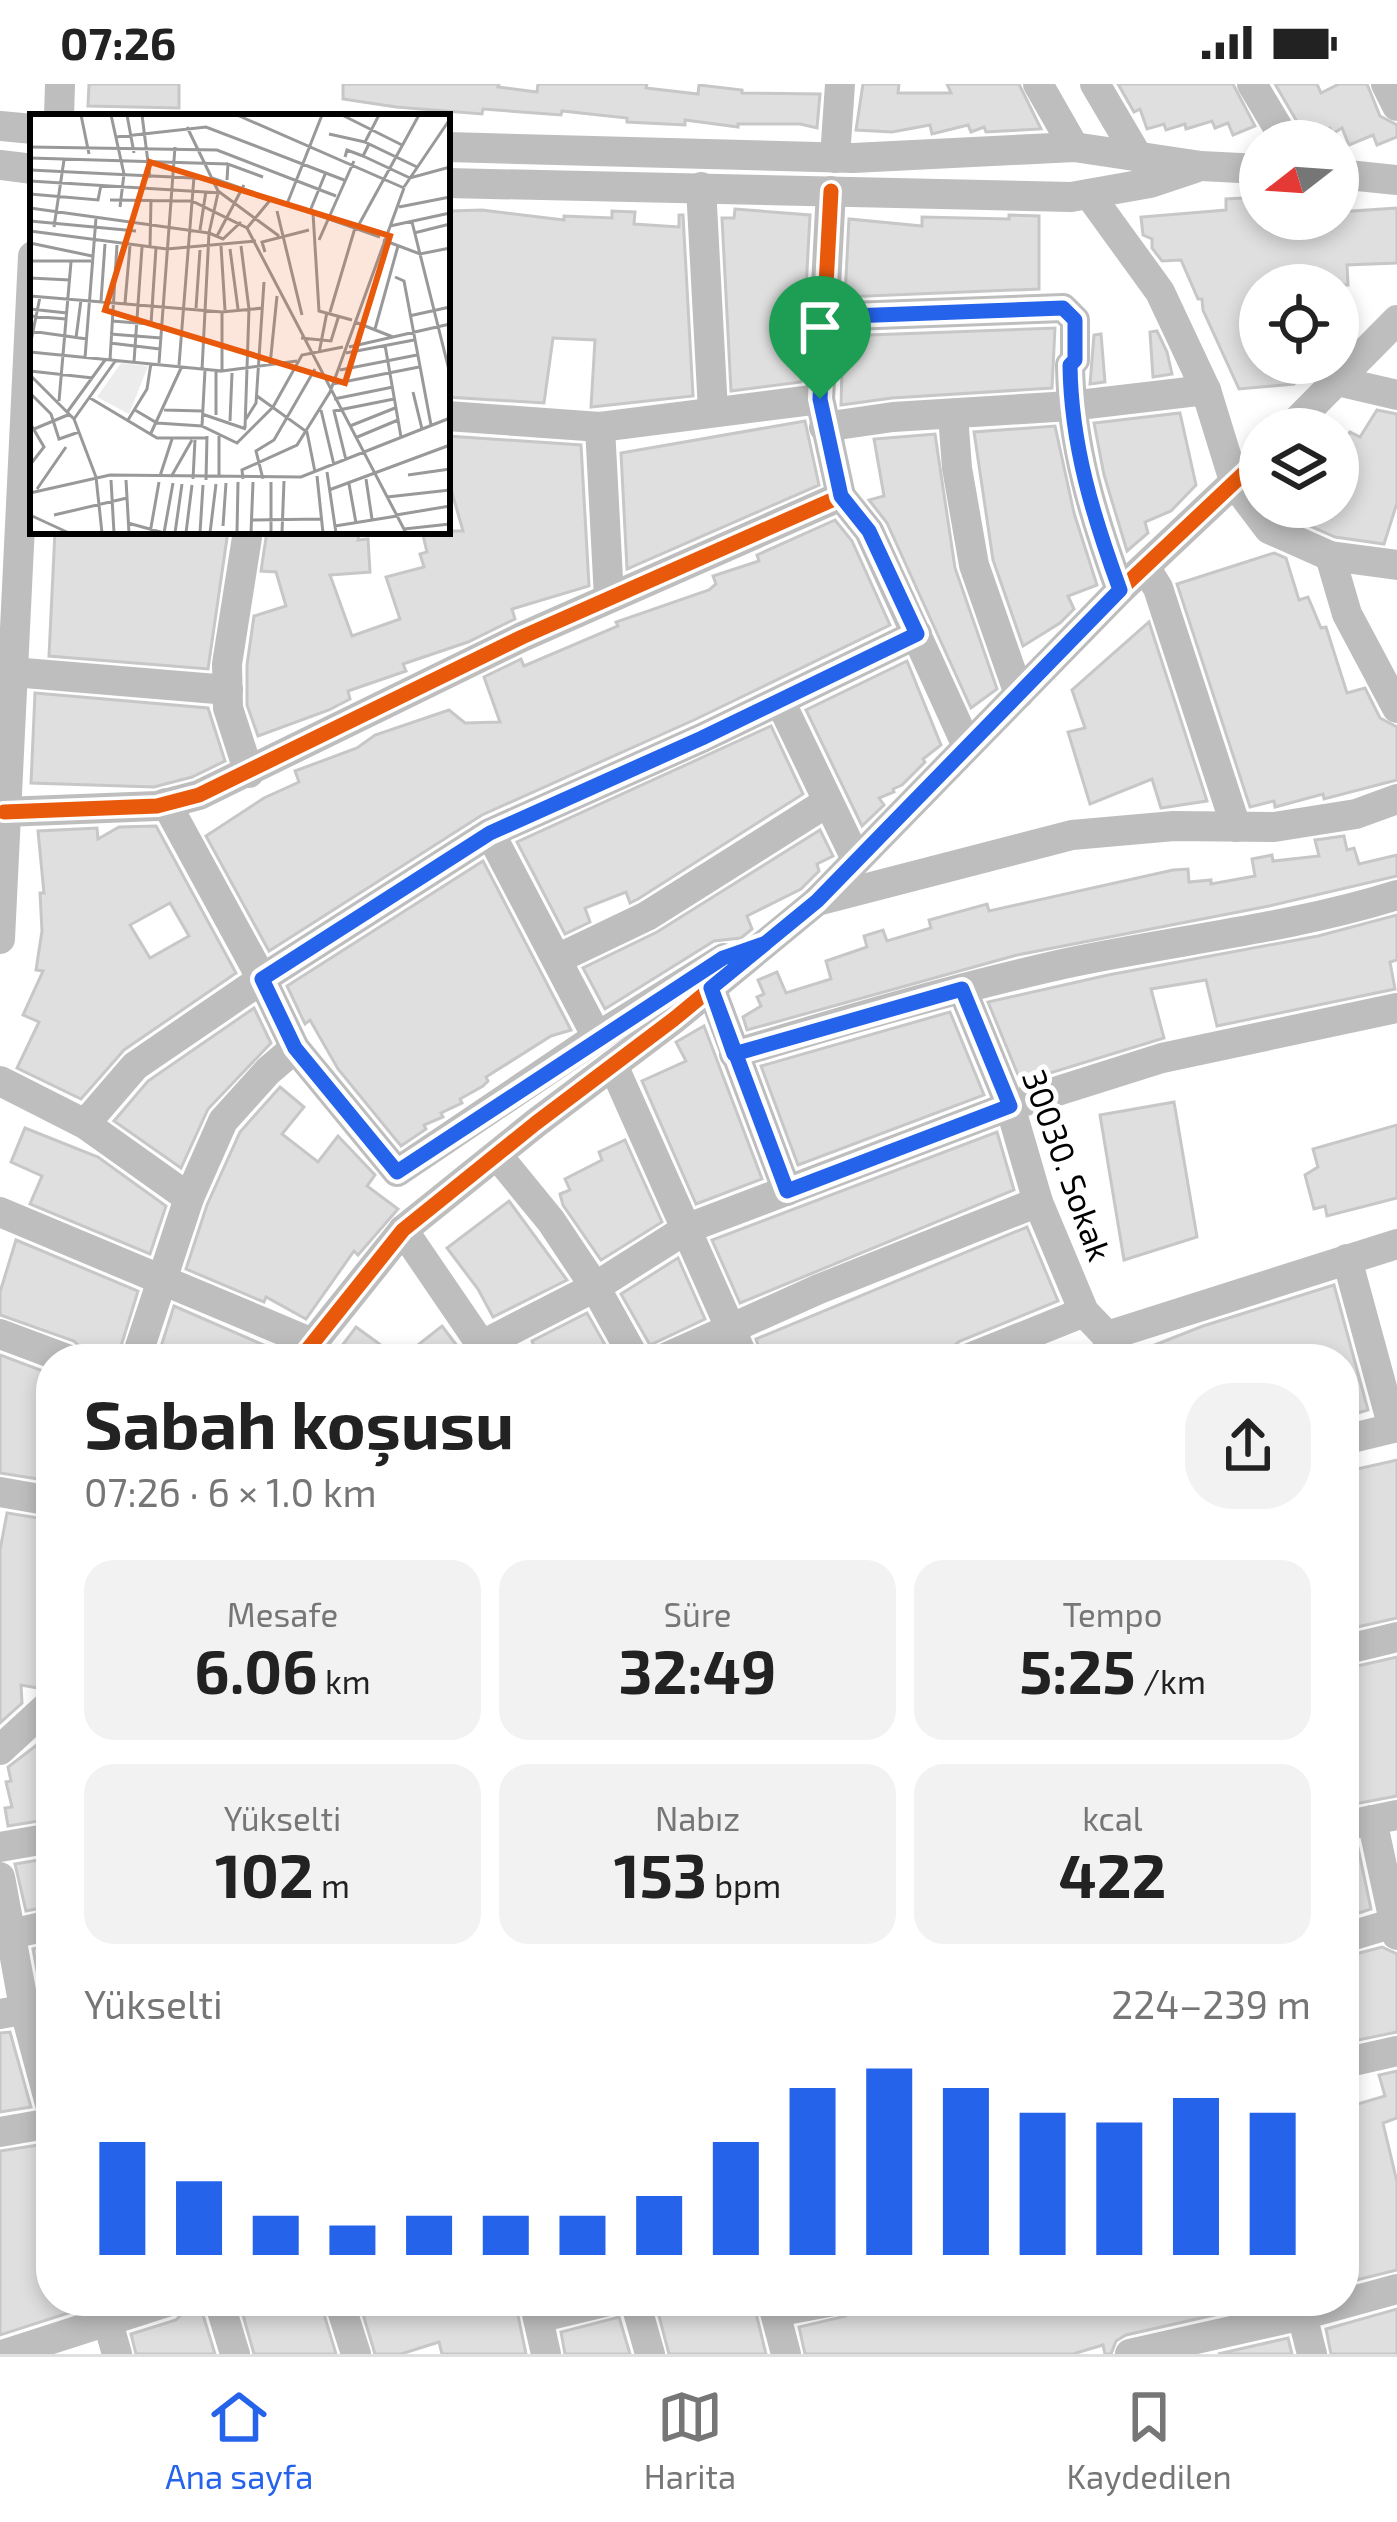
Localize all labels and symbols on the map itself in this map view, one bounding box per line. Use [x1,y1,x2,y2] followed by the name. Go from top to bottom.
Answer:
[30,114,450,534] inset map
[1239,120,1359,240] north arrow
[769,276,871,399] pin
[1015,1064,1121,1266] street label: 30030. Sokak

